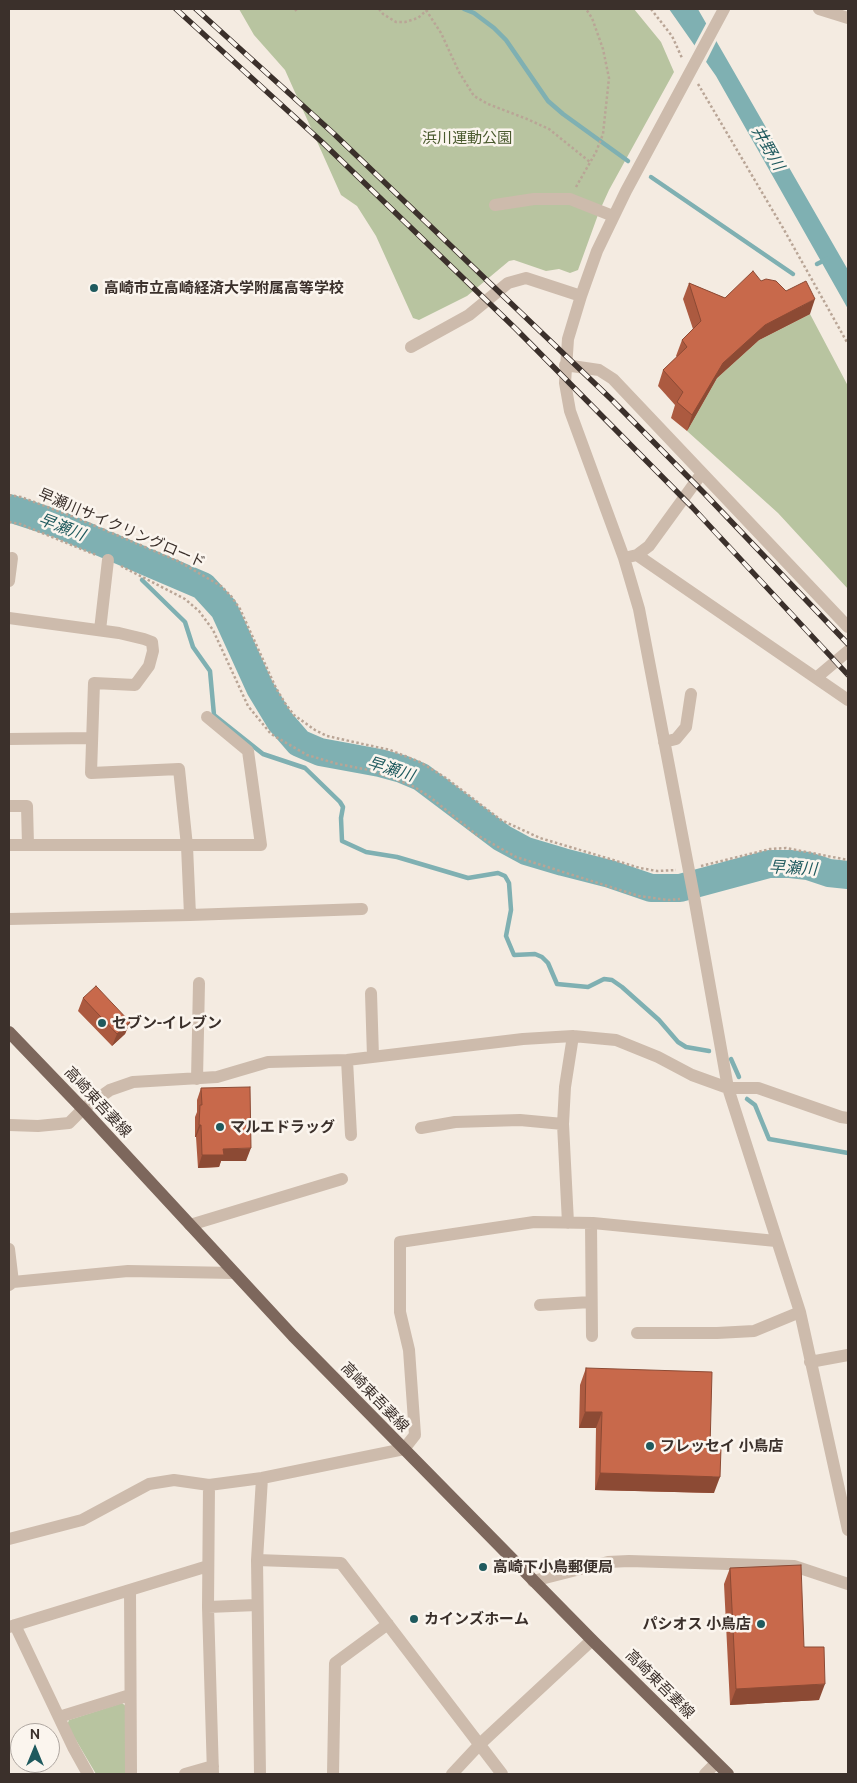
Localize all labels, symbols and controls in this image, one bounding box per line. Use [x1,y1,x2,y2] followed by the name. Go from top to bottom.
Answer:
[748,122,788,174] water label: 井野川
[422,129,512,147] park label: 浜川運動公園
[104,279,344,297] place label: 高崎市立高崎経済大学附属高等学校
[88,282,100,294] marker: 高崎市立高崎経済大学附属高等学校
[36,485,208,571] street label: 早瀬川サイクリングロード
[36,509,88,545] water label: 早瀬川
[365,753,417,785] water label: 早瀬川
[769,857,817,879] water label: 早瀬川
[112,1014,222,1032] place label: セブン-イレブン
[96,1017,108,1029] marker: セブン-イレブン
[61,1063,135,1141] street label: 高崎東吾妻線
[230,1118,335,1136] place label: マルエドラッグ
[214,1121,226,1133] marker: マルエドラッグ
[337,1358,413,1436] street label: 高崎東吾妻線
[660,1437,784,1455] place label: フレッセイ 小鳥店
[644,1440,656,1452] marker: フレッセイ 小鳥店
[493,1558,613,1576] place label: 高崎下小鳥郵便局
[477,1561,489,1573] marker: 高崎下小鳥郵便局
[424,1610,529,1628] place label: カインズホーム
[408,1613,420,1625] marker: カインズホーム
[642,1615,751,1633] place label: パシオス 小鳥店
[755,1618,767,1630] marker: パシオス 小鳥店
[622,1646,698,1722] street label: 高崎東吾妻線
[10,1723,60,1773] north arrow
[30,1726,40,1742] text: N

